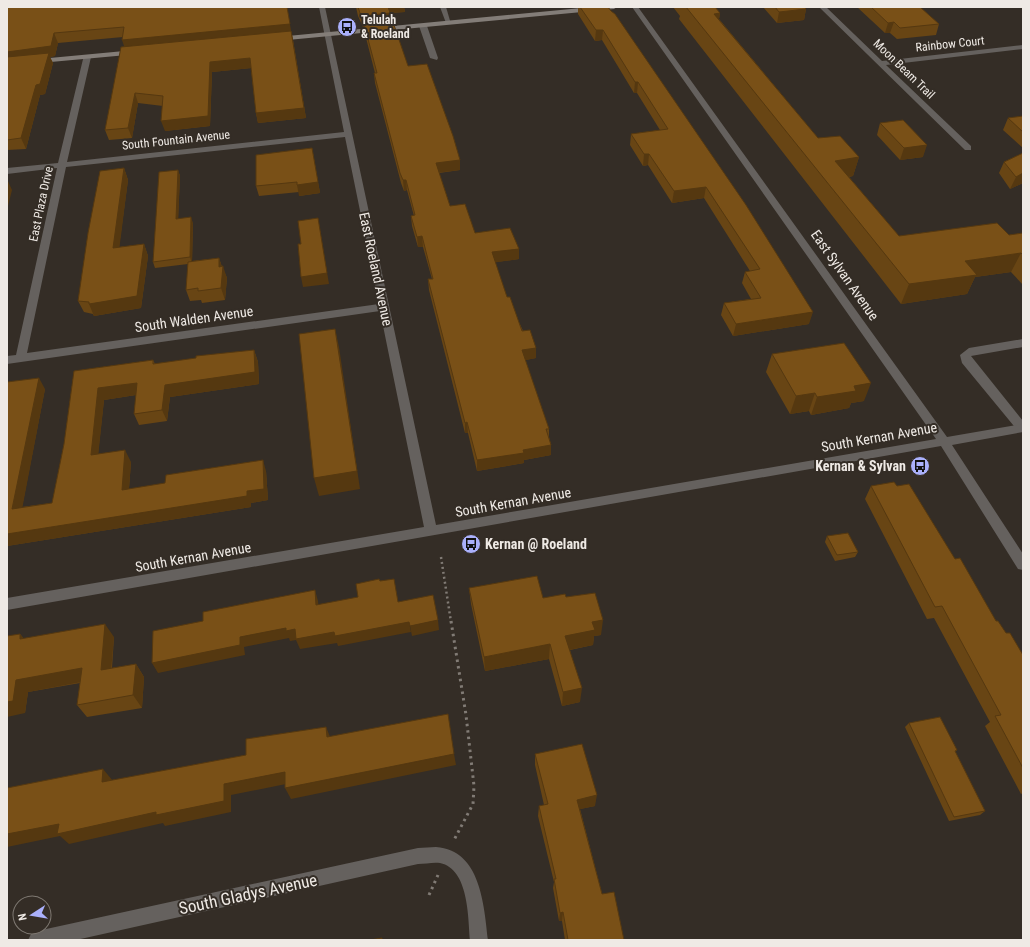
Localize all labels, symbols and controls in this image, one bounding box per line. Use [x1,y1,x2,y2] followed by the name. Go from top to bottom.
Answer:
[361,13,410,41] place label: Telulah & Roeland
[336,16,358,38] bus stop icon: Telulah & Roeland
[915,33,986,55] street label: Rainbow Court
[870,36,938,102] street label: Moon Beam Trail
[121,127,231,153] street label: South Fountain Avenue
[26,165,56,243] street label: East Plaza Drive
[356,211,396,328] street label: East Roeland Avenue
[808,227,882,324] street label: East Sylvan Avenue
[134,303,255,335] street label: South Walden Avenue
[820,419,939,455] street label: South Kernan Avenue
[909,455,931,477] bus stop icon: Kernan & Sylvan
[815,458,906,474] place label: Kernan & Sylvan
[454,484,573,520] street label: South Kernan Avenue
[460,533,482,555] bus stop icon: Kernan @ Roeland
[485,536,587,552] place label: Kernan @ Roeland
[134,539,253,575] street label: South Kernan Avenue
[177,870,319,918] street label: South Gladys Avenue
[12,895,52,935] north arrow
[16,912,30,922] text: N

